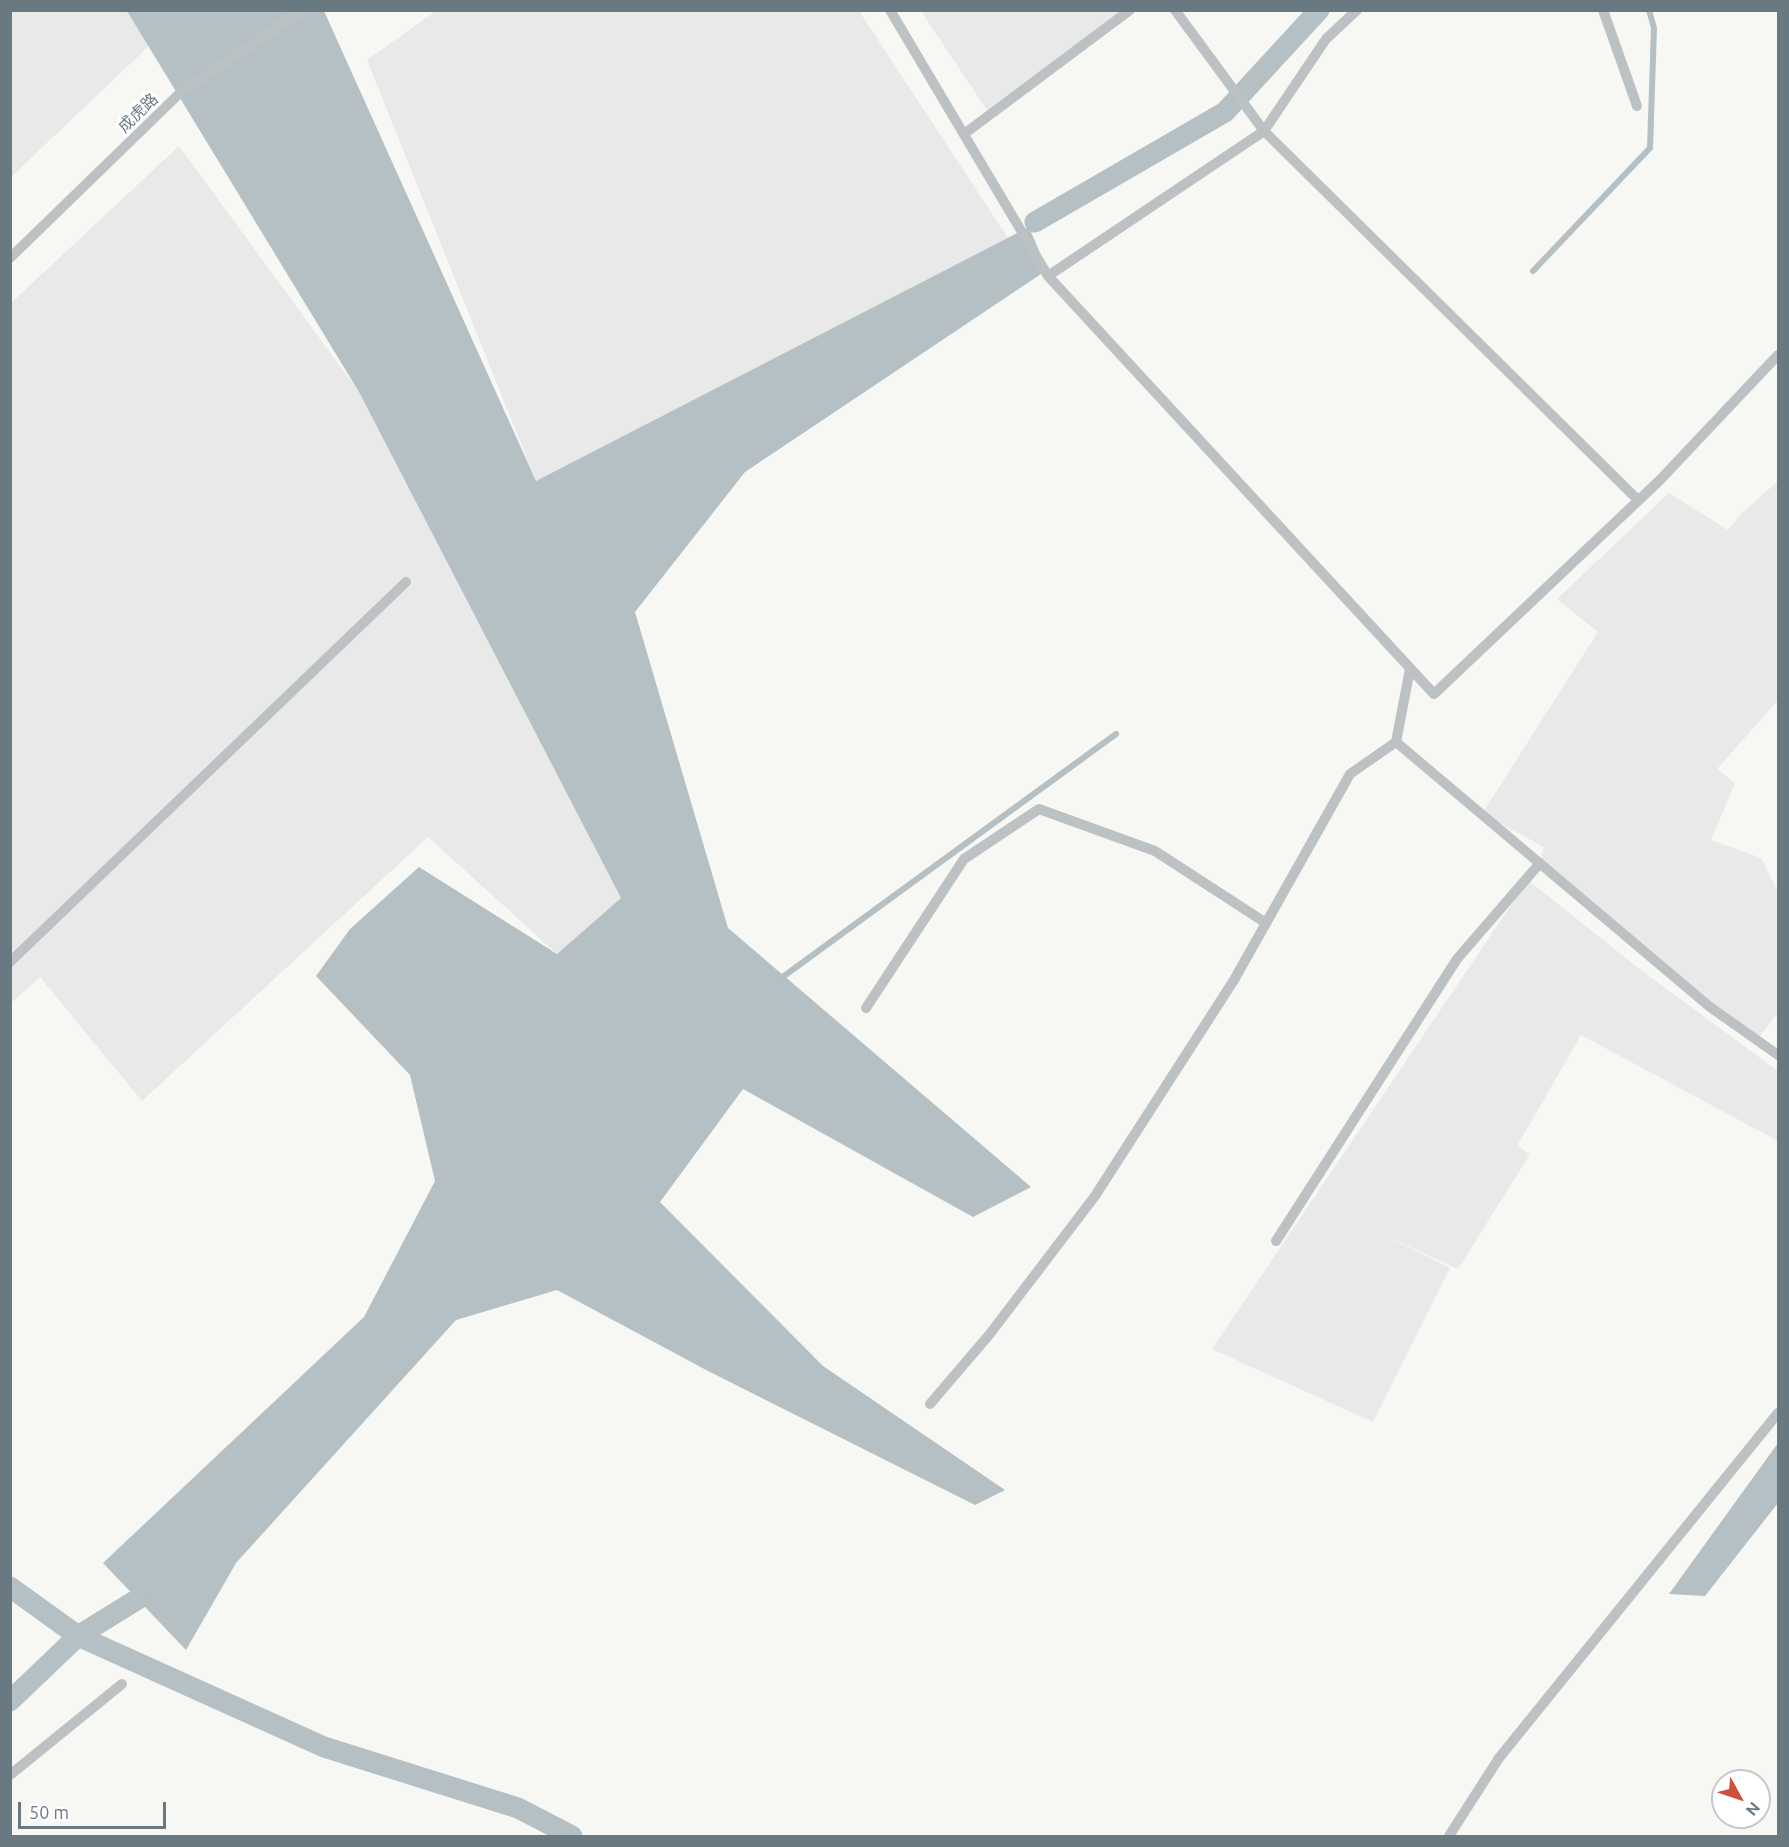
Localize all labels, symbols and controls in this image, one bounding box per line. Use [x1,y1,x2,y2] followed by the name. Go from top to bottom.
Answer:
[114,89,162,137] street label: 成虎路
[1711,1769,1771,1829] north arrow
[21,1790,170,1828] scale bar
[1743,1799,1764,1820] text: N
[29,1802,69,1822] text: 50 m

